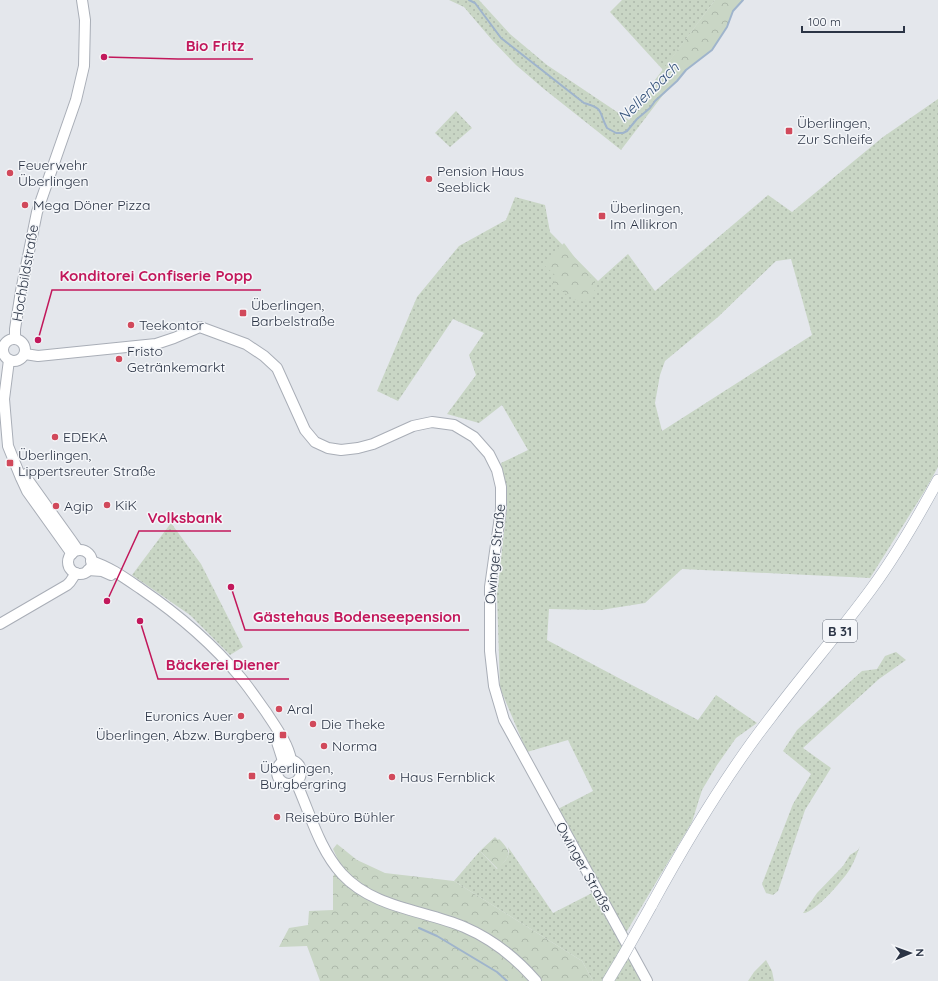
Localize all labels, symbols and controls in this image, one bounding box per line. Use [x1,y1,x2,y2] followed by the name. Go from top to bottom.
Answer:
[802,8,904,34] scale bar
[808,14,841,29] text: 100 m
[178,32,253,59] callout: Bio Fritz
[186,36,244,55] text: Bio Fritz
[613,58,683,126] water label: Nellenbach
[797,114,873,148] place label: Überlingen, Zur Schleife
[784,126,794,136] marker: Überlingen, Zur Schleife
[18,156,89,190] place label: Feuerwehr Überlingen
[437,162,524,196] place label: Pension Haus Seeblick
[5,168,15,178] marker: Feuerwehr Überlingen
[424,174,434,184] marker: Pension Haus Seeblick
[33,196,150,214] place label: Mega Döner Pizza
[610,199,684,233] place label: Überlingen, Im Allikron
[20,200,30,210] marker: Mega Döner Pizza
[597,211,607,221] marker: Überlingen, Im Allikron
[8,223,42,323] street label: Hochbildstraße
[52,263,261,290] callout: Konditorei Confiserie Popp
[59,266,253,285] text: Konditorei Confiserie Popp
[251,296,335,330] place label: Überlingen, Barbelstraße
[238,308,248,318] marker: Überlingen, Barbelstraße
[139,316,204,334] place label: Teekontor
[126,320,136,330] marker: Teekontor
[127,342,225,376] place label: Fristo Getränkemarkt
[114,354,124,364] marker: Fristo Getränkemarkt
[63,428,107,446] place label: EDEKA
[50,432,60,442] marker: EDEKA
[18,446,156,480] place label: Überlingen, Lippertsreuter Straße
[5,458,15,468] marker: Überlingen, Lippertsreuter Straße
[115,496,137,514] place label: KiK
[64,497,93,515] place label: Agip
[102,500,112,510] marker: KiK
[51,501,61,511] marker: Agip
[481,503,509,605] street label: Owinger Straße
[139,504,231,531] callout: Volksbank
[147,508,223,527] text: Volksbank
[245,603,469,630] callout: Gästehaus Bodenseepension
[253,607,461,626] text: Gästehaus Bodenseepension
[823,620,857,642] road number: B 31
[158,652,289,679] callout: Bäckerei Diener
[166,655,281,674] text: Bäckerei Diener
[287,700,313,718] place label: Aral
[274,704,284,714] marker: Aral
[145,707,234,725] place label: Euronics Auer
[236,711,246,721] marker: Euronics Auer
[321,715,385,733] place label: Die Theke
[308,719,318,729] marker: Die Theke
[96,726,275,744] place label: Überlingen, Abzw. Burgberg
[278,730,288,740] marker: Überlingen, Abzw. Burgberg
[332,737,377,755] place label: Norma
[319,741,329,751] marker: Norma
[260,759,347,793] place label: Überlingen, Burgbergring
[400,768,495,786] place label: Haus Fernblick
[247,771,257,781] marker: Überlingen, Burgbergring
[387,772,397,782] marker: Haus Fernblick
[285,808,396,826] place label: Reisebüro Bühler
[272,812,282,822] marker: Reisebüro Bühler
[552,819,616,915] street label: Owinger Straße
[890,933,930,973] north arrow
[913,948,927,957] text: N

